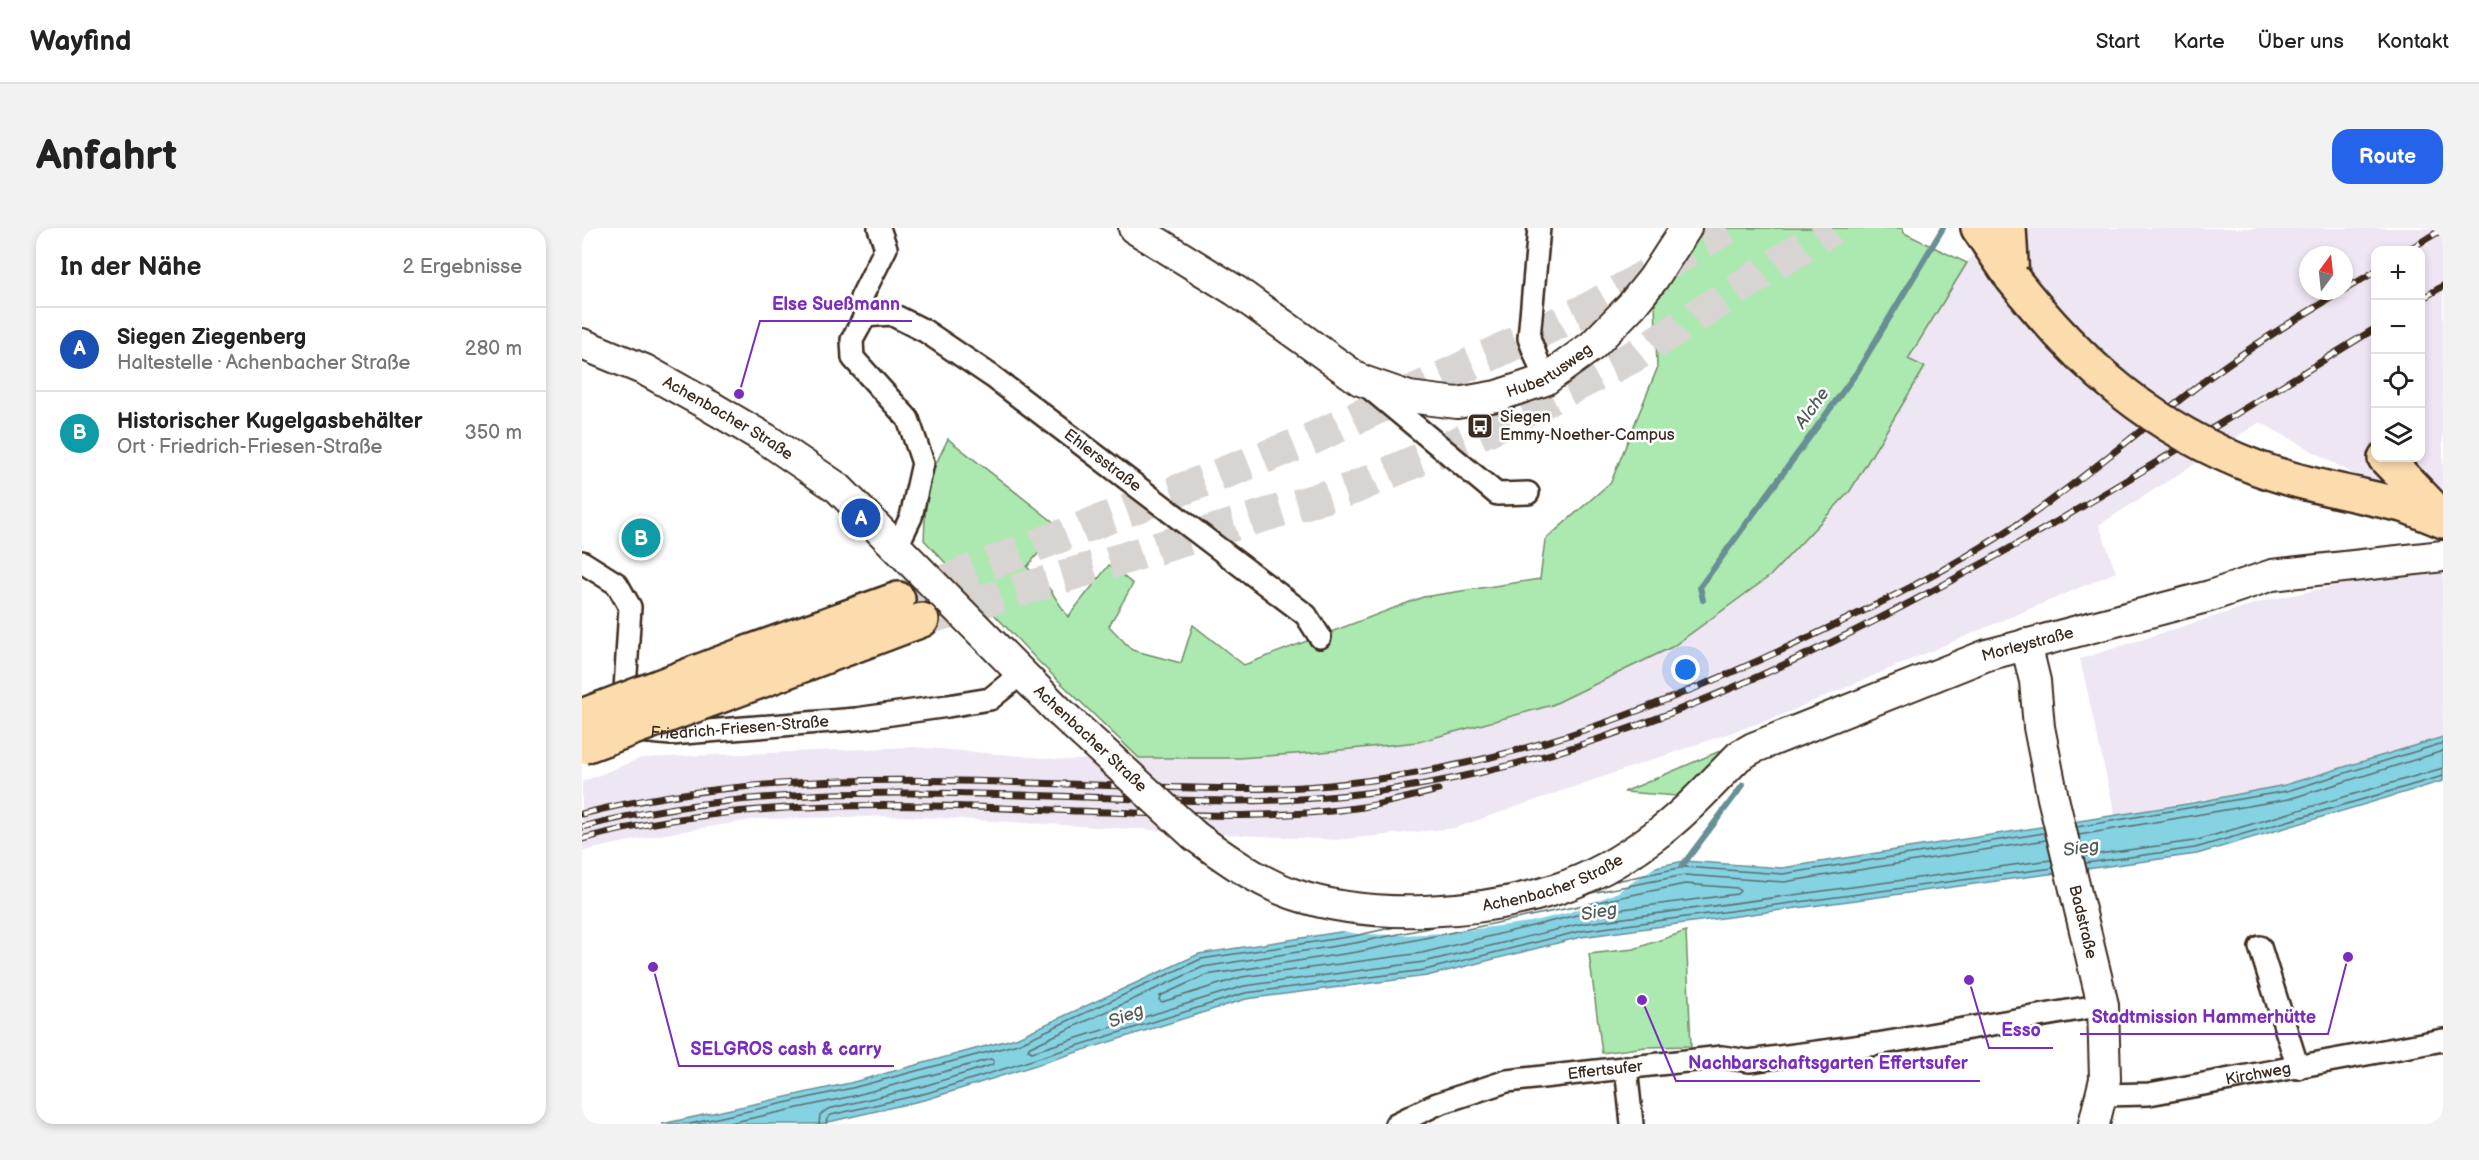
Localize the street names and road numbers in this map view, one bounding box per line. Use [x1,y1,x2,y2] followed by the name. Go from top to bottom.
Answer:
[1504,339,1596,402] street label: Hubertusweg
[660,372,797,464] street label: Achenbacher Straße
[1060,425,1145,496] street label: Ehlersstraße
[1979,623,2076,666] street label: Morleystraße
[1030,682,1151,797] street label: Achenbacher Straße
[650,712,830,744] street label: Friedrich-Friesen-Straße
[1481,850,1627,915] street label: Achenbacher Straße
[2065,883,2101,961] street label: Badstraße
[1567,1056,1644,1084] street label: Effertsufer
[2224,1059,2292,1089] street label: Kirchweg

